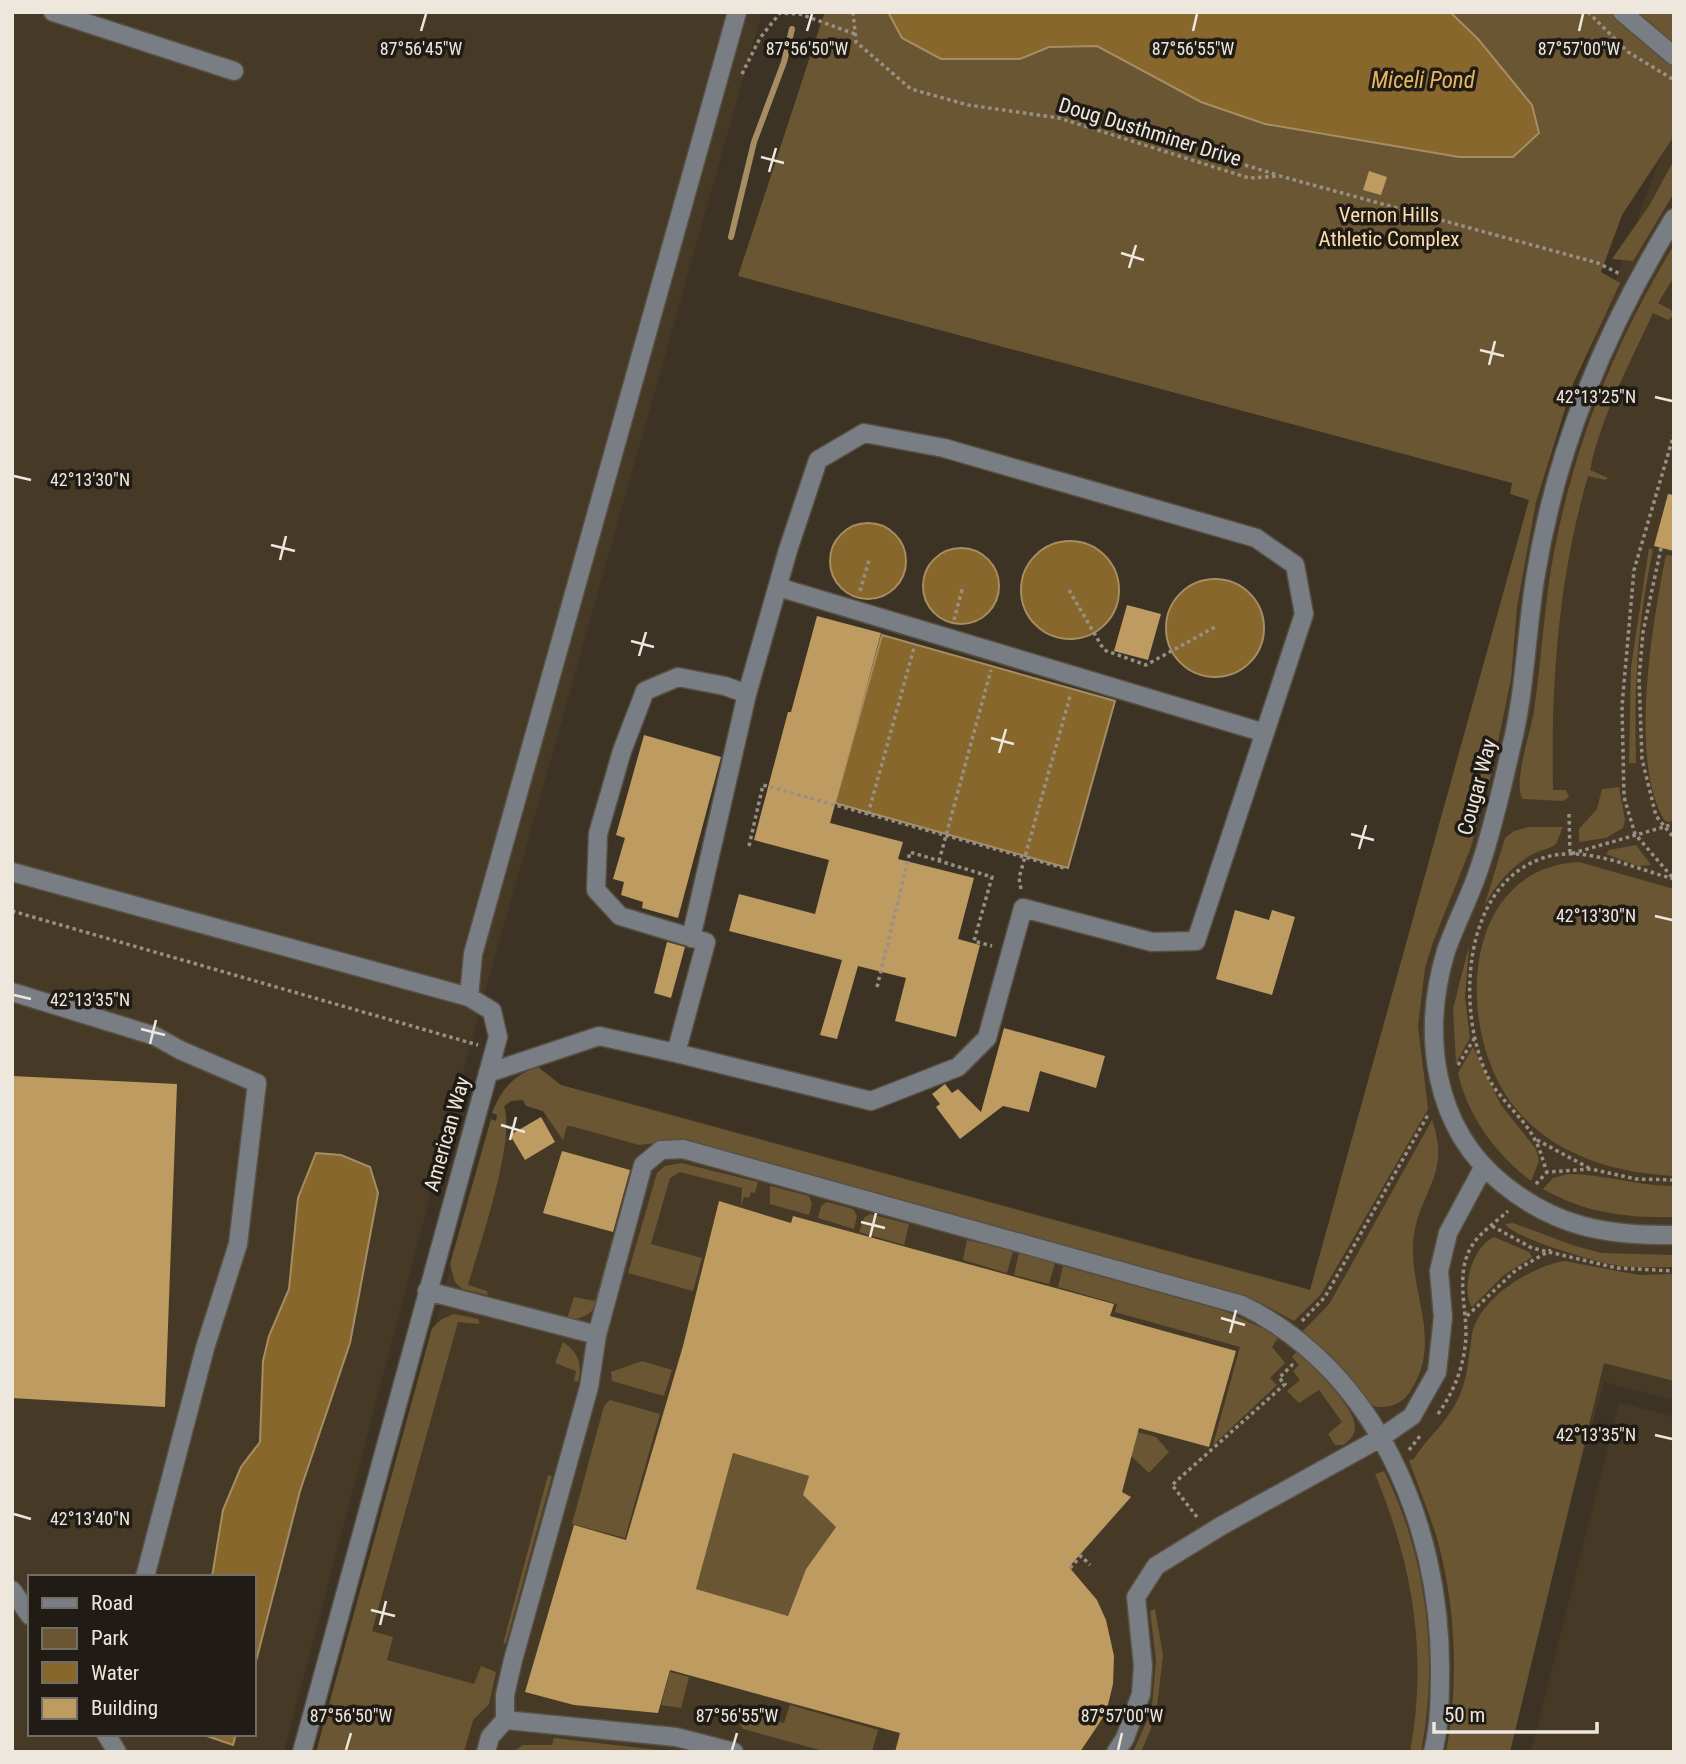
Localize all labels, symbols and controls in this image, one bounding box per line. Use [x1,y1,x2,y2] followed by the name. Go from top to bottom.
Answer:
[380,38,463,59] text: 87°56'45"W
[766,38,849,59] text: 87°56'50"W
[1152,38,1235,59] text: 87°56'55"W
[1538,38,1621,59] text: 87°57'00"W
[1371,67,1476,94] water label: Miceli Pond
[1056,93,1244,171] street label: Doug Dusthminer Drive
[1318,203,1460,251] park label: Vernon Hills Athletic Complex
[1556,386,1636,407] text: 42°13'25"N
[50,469,130,490] text: 42°13'30"N
[1453,736,1501,838] street label: Cougar Way
[1556,905,1636,926] text: 42°13'30"N
[50,989,130,1010] text: 42°13'35"N
[419,1074,475,1194] street label: American Way
[1556,1424,1636,1445] text: 42°13'35"N
[50,1508,130,1529] text: 42°13'40"N
[28,1575,256,1736] legend
[91,1591,133,1615] text: Road
[91,1626,129,1650] text: Park
[91,1661,139,1685] text: Water
[1434,1690,1597,1734] scale bar
[91,1696,158,1720] text: Building
[1444,1703,1485,1727] text: 50 m
[310,1705,393,1726] text: 87°56'50"W
[696,1705,779,1726] text: 87°56'55"W
[1081,1705,1164,1726] text: 87°57'00"W

